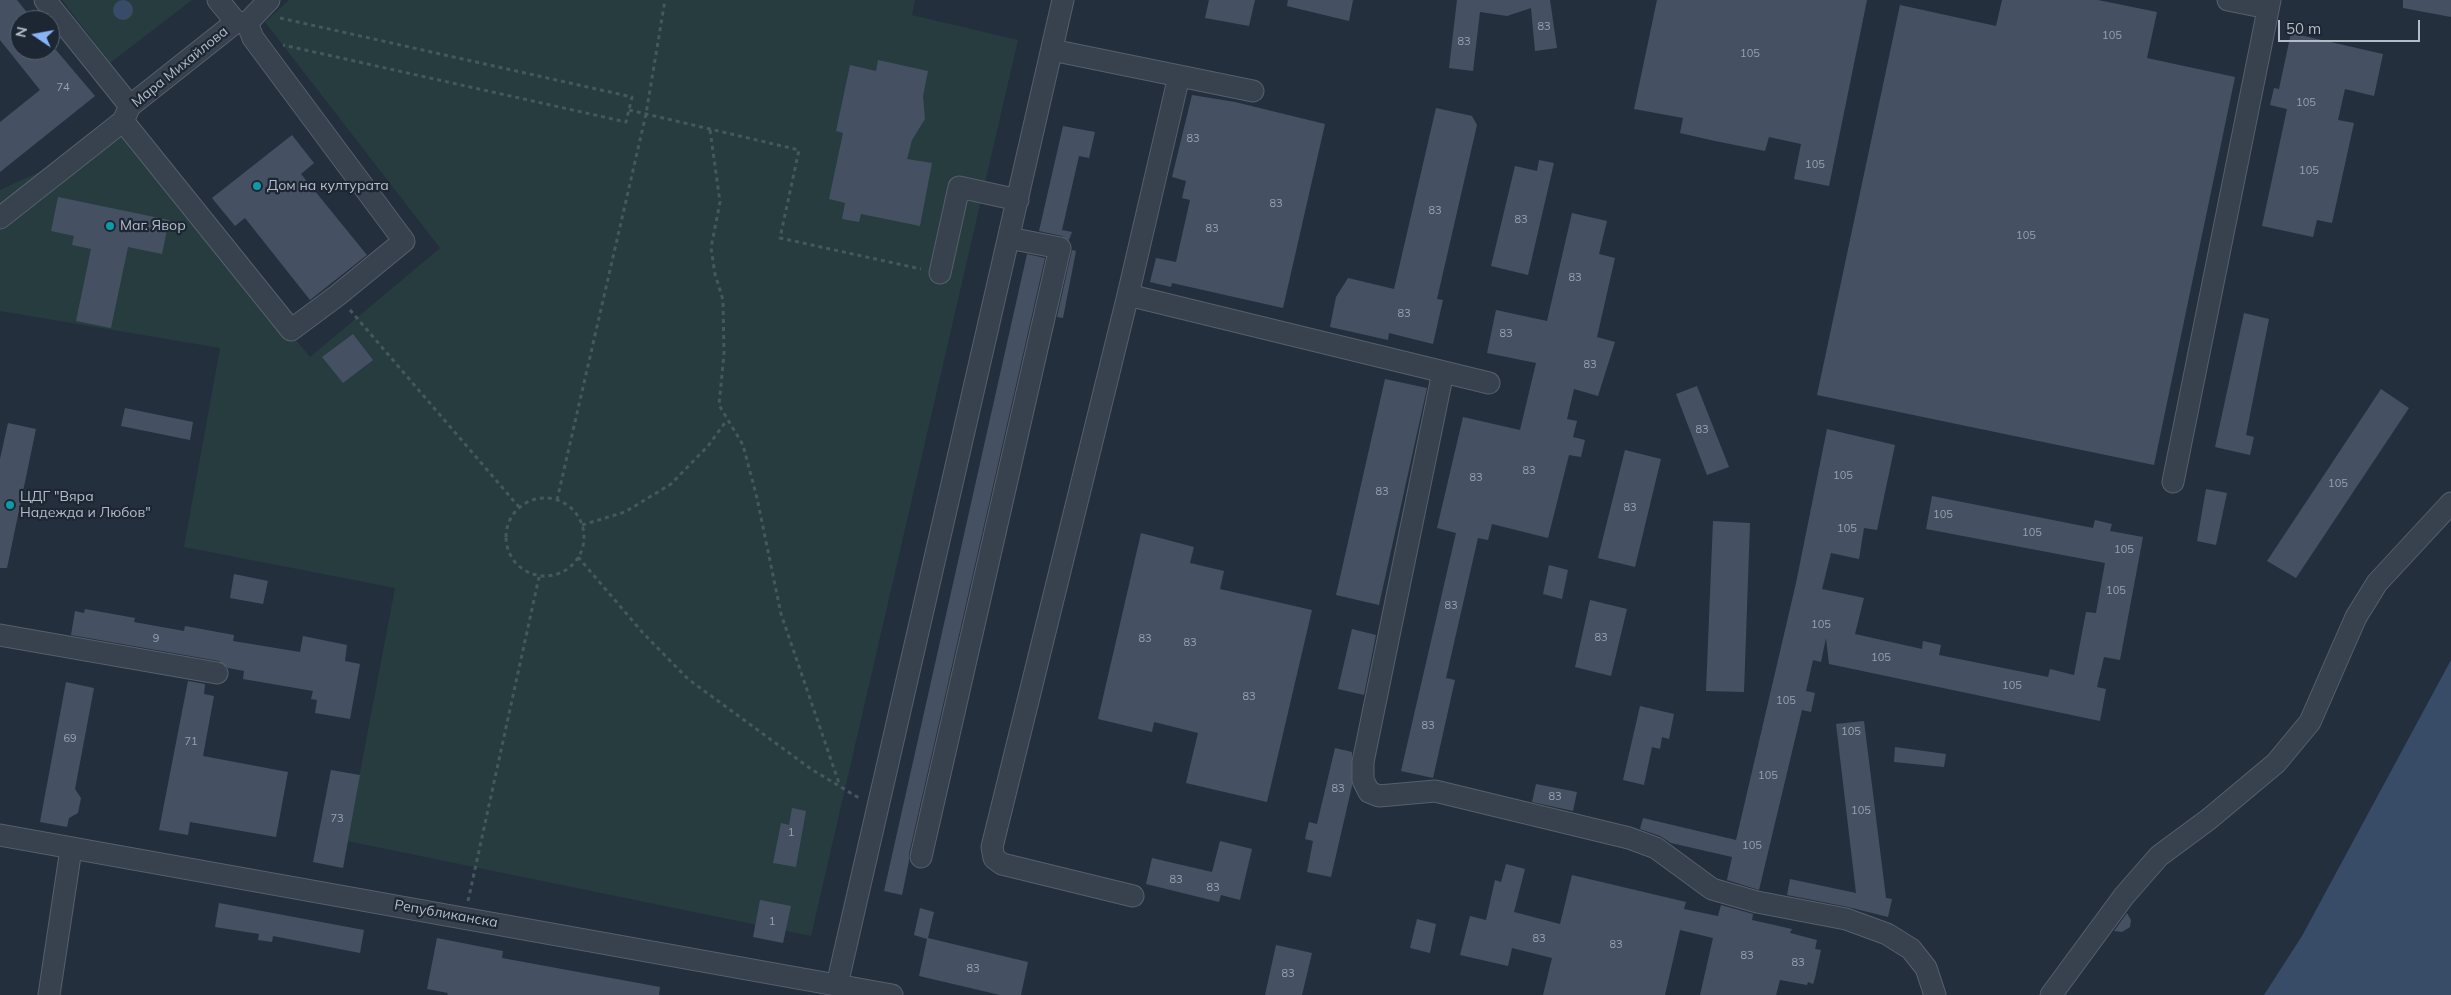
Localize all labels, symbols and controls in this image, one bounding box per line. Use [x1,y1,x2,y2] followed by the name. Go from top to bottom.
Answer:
[10,10,60,60] north arrow
[2281,10,2424,42] scale bar
[2286,19,2321,38] text: 50 m
[1537,20,1551,34] house number: 83
[129,23,231,111] street label: Мара Михайлова
[11,25,31,39] text: N
[2102,29,2122,43] house number: 105
[1457,35,1471,49] house number: 83
[1740,47,1760,61] house number: 105
[56,81,70,95] house number: 74
[2296,96,2316,110] house number: 105
[1186,132,1200,146] house number: 83
[1805,158,1825,172] house number: 105
[2299,164,2319,178] house number: 105
[267,178,389,194] place label: Дом на културата
[251,180,263,192] marker: Дом на културата
[1269,197,1283,211] house number: 83
[1428,204,1442,218] house number: 83
[1514,213,1528,227] house number: 83
[120,218,186,234] place label: Маг. Явор
[104,220,116,232] marker: Маг. Явор
[1205,222,1219,236] house number: 83
[2016,229,2036,243] house number: 105
[1568,271,1582,285] house number: 83
[1397,307,1411,321] house number: 83
[1499,327,1513,341] house number: 83
[1583,358,1597,372] house number: 83
[1695,423,1709,437] house number: 83
[1522,464,1536,478] house number: 83
[1833,469,1853,483] house number: 105
[1469,471,1483,485] house number: 83
[2328,477,2348,491] house number: 105
[1375,485,1389,499] house number: 83
[20,489,151,522] place label: ЦДГ "Вяра Надежда и Любов"
[4,499,16,511] marker: ЦДГ "Вяра Надежда и Любов"
[1623,501,1637,515] house number: 83
[1933,508,1953,522] house number: 105
[1837,522,1857,536] house number: 105
[2022,526,2042,540] house number: 105
[2114,543,2134,557] house number: 105
[2106,584,2126,598] house number: 105
[1444,599,1458,613] house number: 83
[1811,618,1831,632] house number: 105
[1594,631,1608,645] house number: 83
[153,632,159,646] house number: 9
[1138,632,1152,646] house number: 83
[1183,636,1197,650] house number: 83
[1871,651,1891,665] house number: 105
[2002,679,2022,693] house number: 105
[1242,690,1256,704] house number: 83
[1776,694,1796,708] house number: 105
[1421,719,1435,733] house number: 83
[1841,725,1861,739] house number: 105
[63,732,77,746] house number: 69
[184,735,198,749] house number: 71
[1758,769,1778,783] house number: 105
[1331,782,1345,796] house number: 83
[1548,790,1562,804] house number: 83
[1851,804,1871,818] house number: 105
[330,812,344,826] house number: 73
[788,826,794,840] house number: 1
[1742,839,1762,853] house number: 105
[1169,873,1183,887] house number: 83
[1206,881,1220,895] house number: 83
[393,897,499,931] street label: Републиканска
[769,915,775,929] house number: 1
[1532,932,1546,946] house number: 83
[1609,938,1623,952] house number: 83
[1740,949,1754,963] house number: 83
[1791,956,1805,970] house number: 83
[966,962,980,976] house number: 83
[1281,967,1295,981] house number: 83

